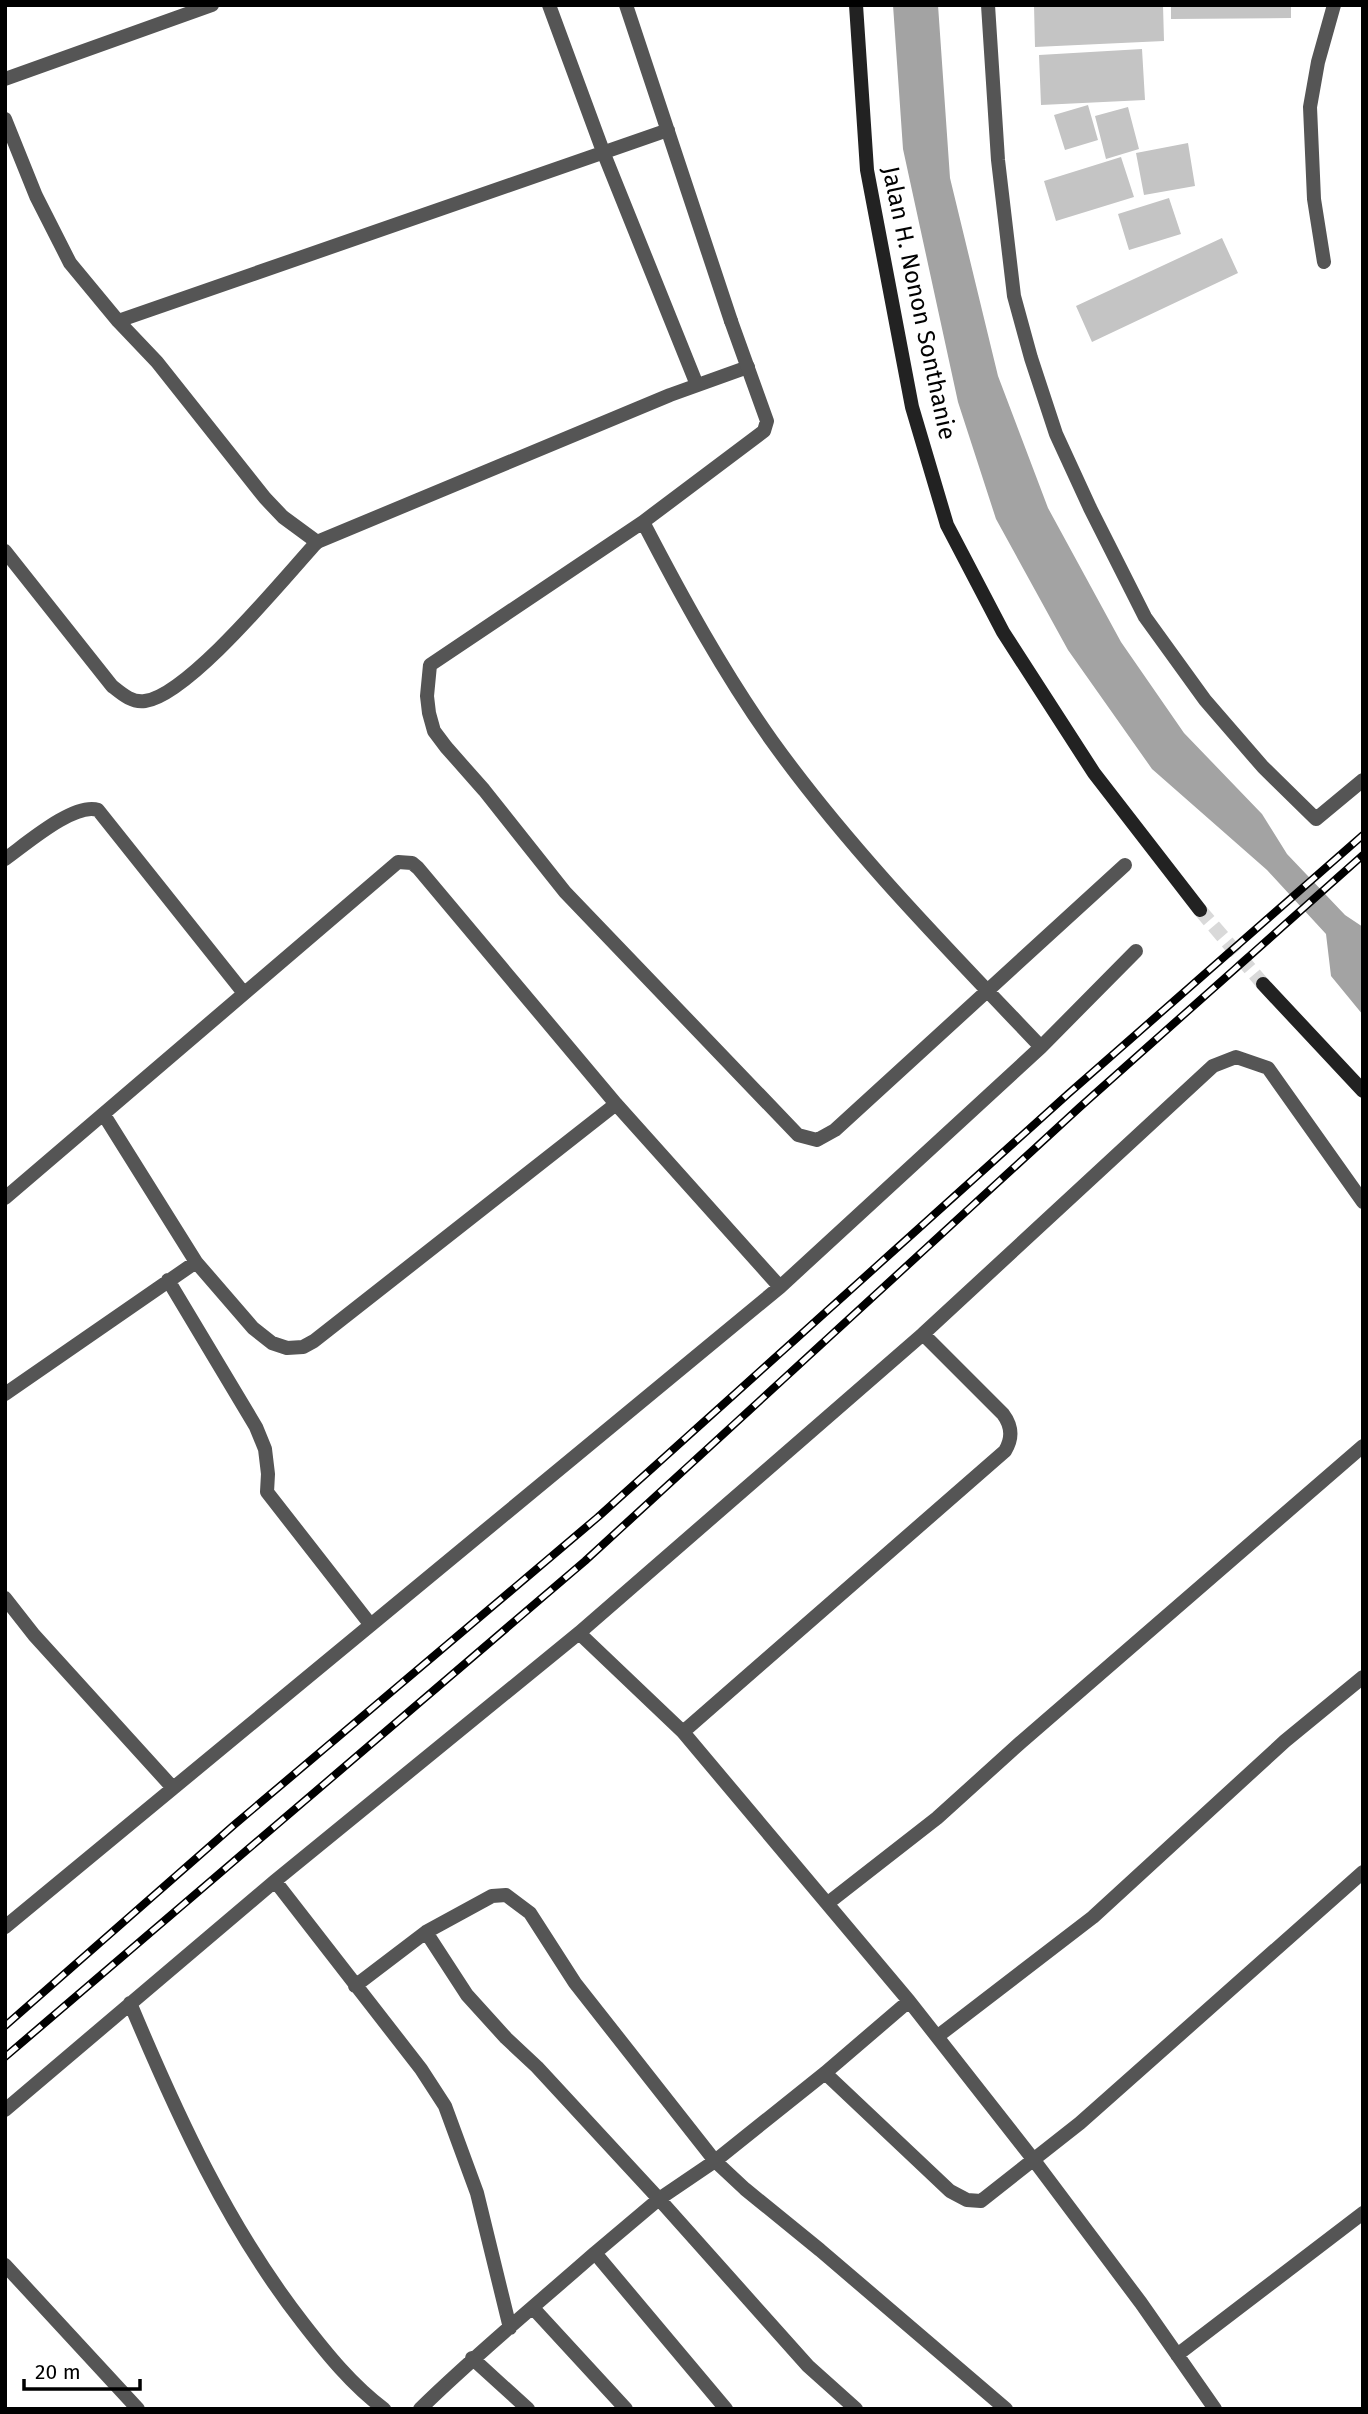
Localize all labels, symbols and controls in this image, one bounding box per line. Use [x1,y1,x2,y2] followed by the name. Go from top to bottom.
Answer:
[876,164,962,442] street label: Jalan H. Nonon Sonthanie
[24,2348,140,2392] scale bar
[35,2359,81,2385] text: 20 m

